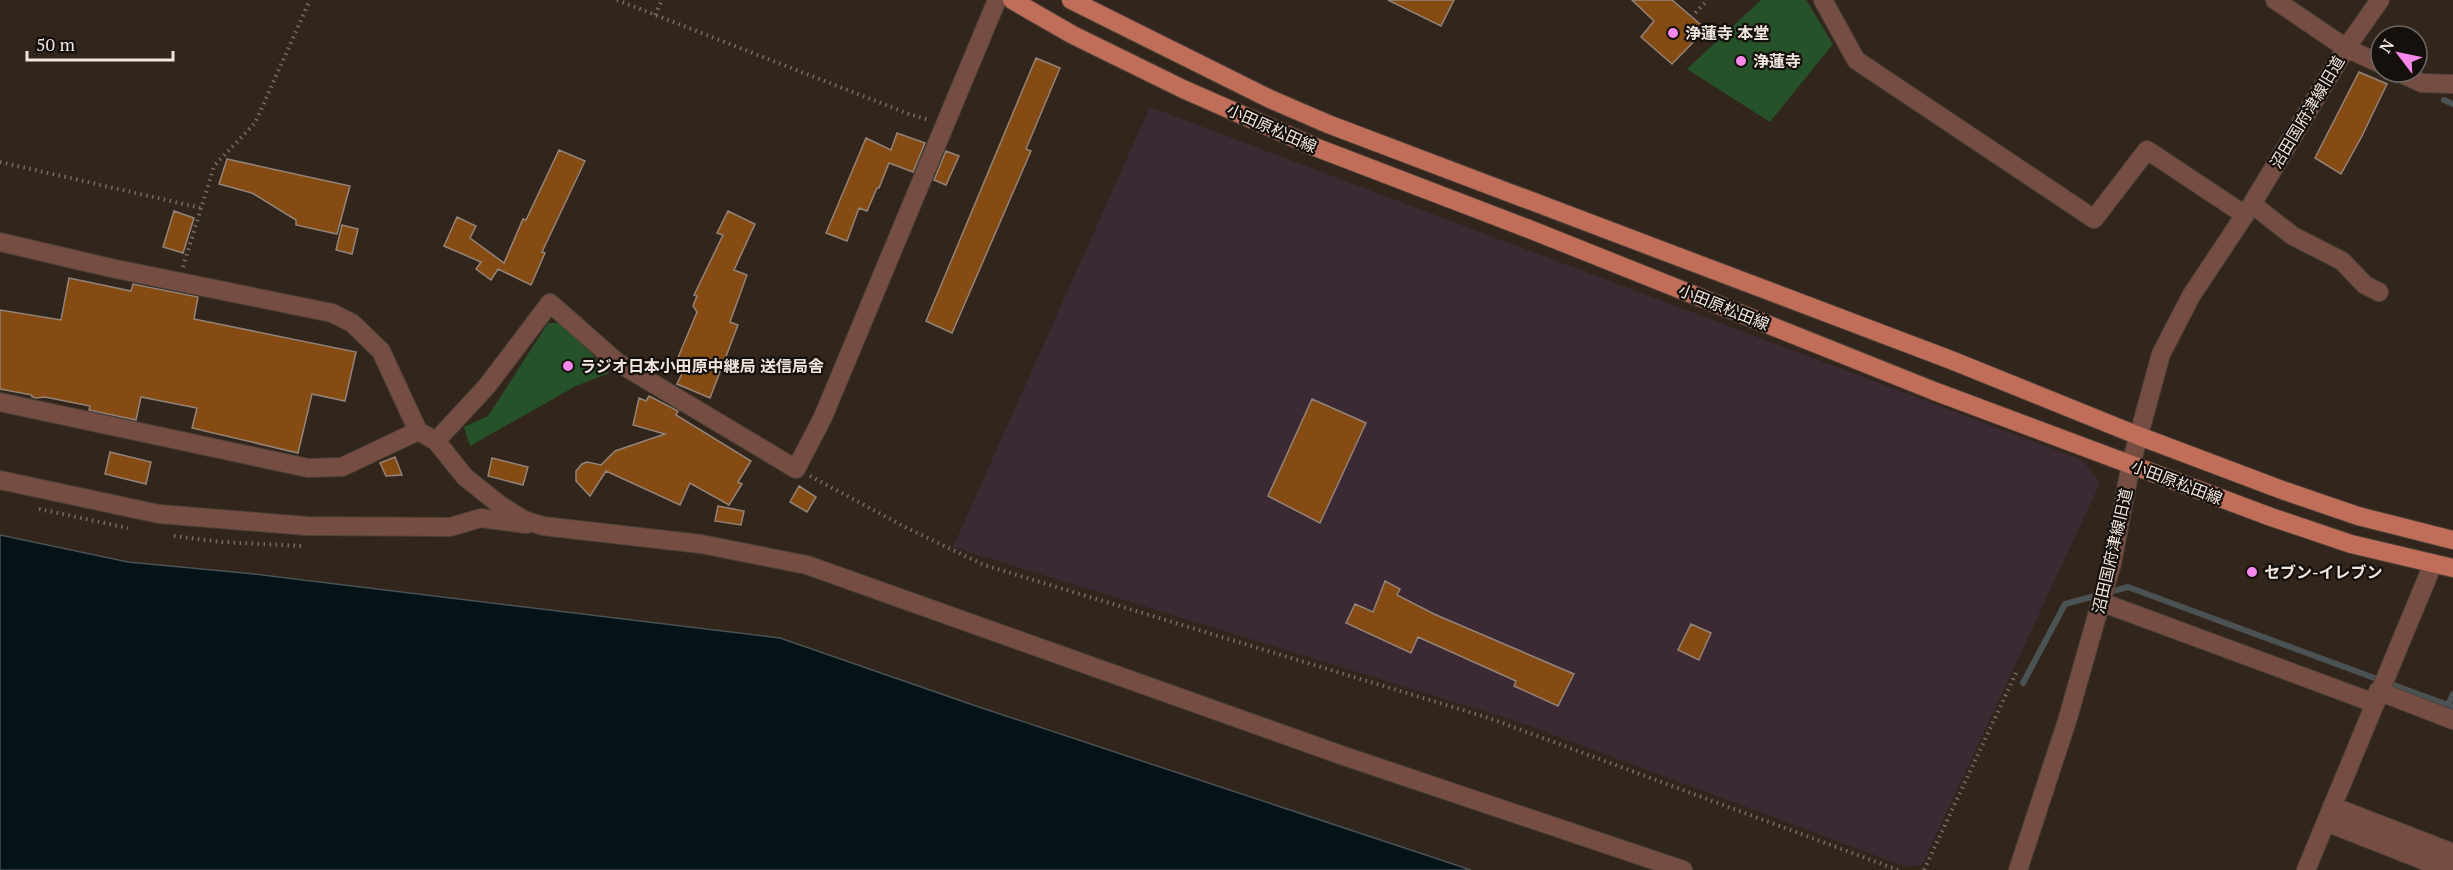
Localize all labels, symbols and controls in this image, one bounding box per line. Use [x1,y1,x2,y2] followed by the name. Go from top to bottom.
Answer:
[1685,22,1769,44] place label: 浄蓮寺 本堂
[27,24,172,62] scale bar
[2369,24,2429,84] north arrow
[1666,26,1680,40] marker: 浄蓮寺 本堂
[36,32,76,56] text: 50 m
[2374,35,2399,57] text: N
[1753,50,1801,72] place label: 浄蓮寺
[2265,51,2349,173] street label: 沼田国府津線旧道
[1734,54,1748,68] marker: 浄蓮寺
[1224,98,1320,158] street label: 小田原松田線
[1675,279,1773,335] street label: 小田原松田線
[580,355,824,377] place label: ラジオ日本小田原中継局 送信局舎
[561,359,575,373] marker: ラジオ日本小田原中継局 送信局舎
[2128,455,2226,509] street label: 小田原松田線
[2087,486,2137,616] street label: 沼田国府津線旧道
[2264,561,2383,583] place label: セブン-イレブン
[2245,565,2259,579] marker: セブン-イレブン

